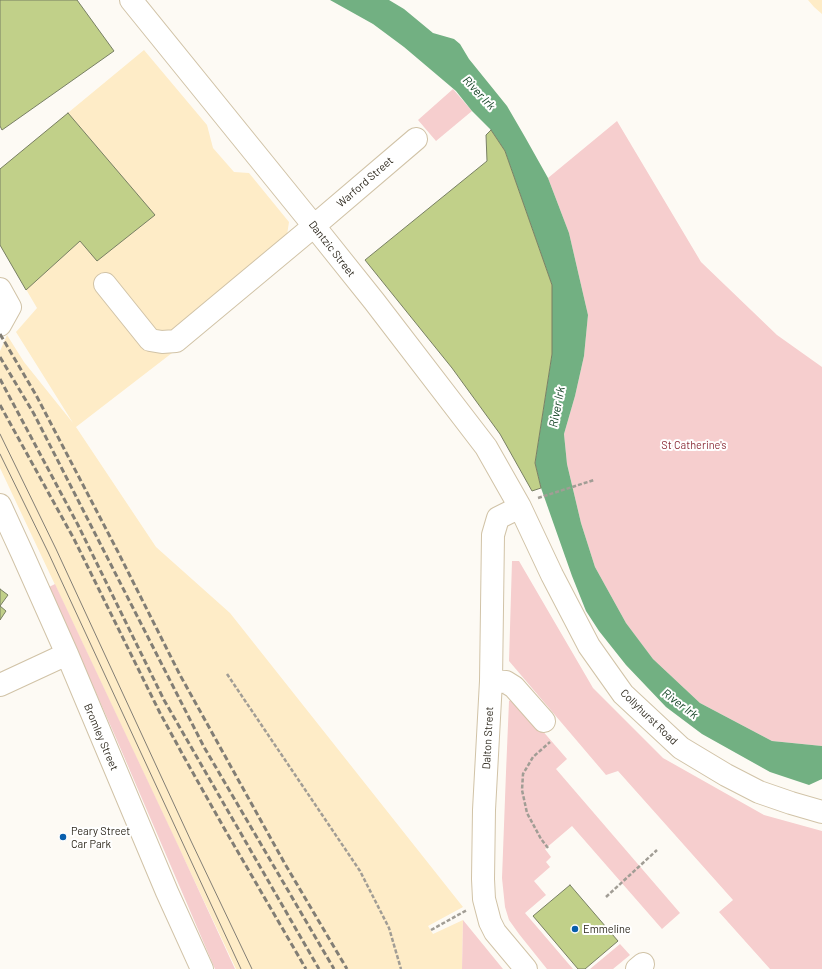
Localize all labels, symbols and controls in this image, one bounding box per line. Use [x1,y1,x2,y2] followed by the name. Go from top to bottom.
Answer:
[460,73,498,113] water label: River Irk
[334,154,396,210] street label: Warford Street
[306,218,358,280] street label: Dantzic Street
[546,385,568,429] water label: River Irk
[661,438,727,452] park label: St Catherine's
[618,686,680,748] street label: Collyhurst Road
[659,686,701,722] water label: River Irk
[81,702,121,772] street label: Bromley Street
[480,706,496,770] street label: Dalton Street
[71,824,130,850] place label: Peary Street Car Park
[58,832,68,842] marker: Peary Street Car Park
[583,922,631,936] place label: Emmeline
[570,924,580,934] marker: Emmeline

